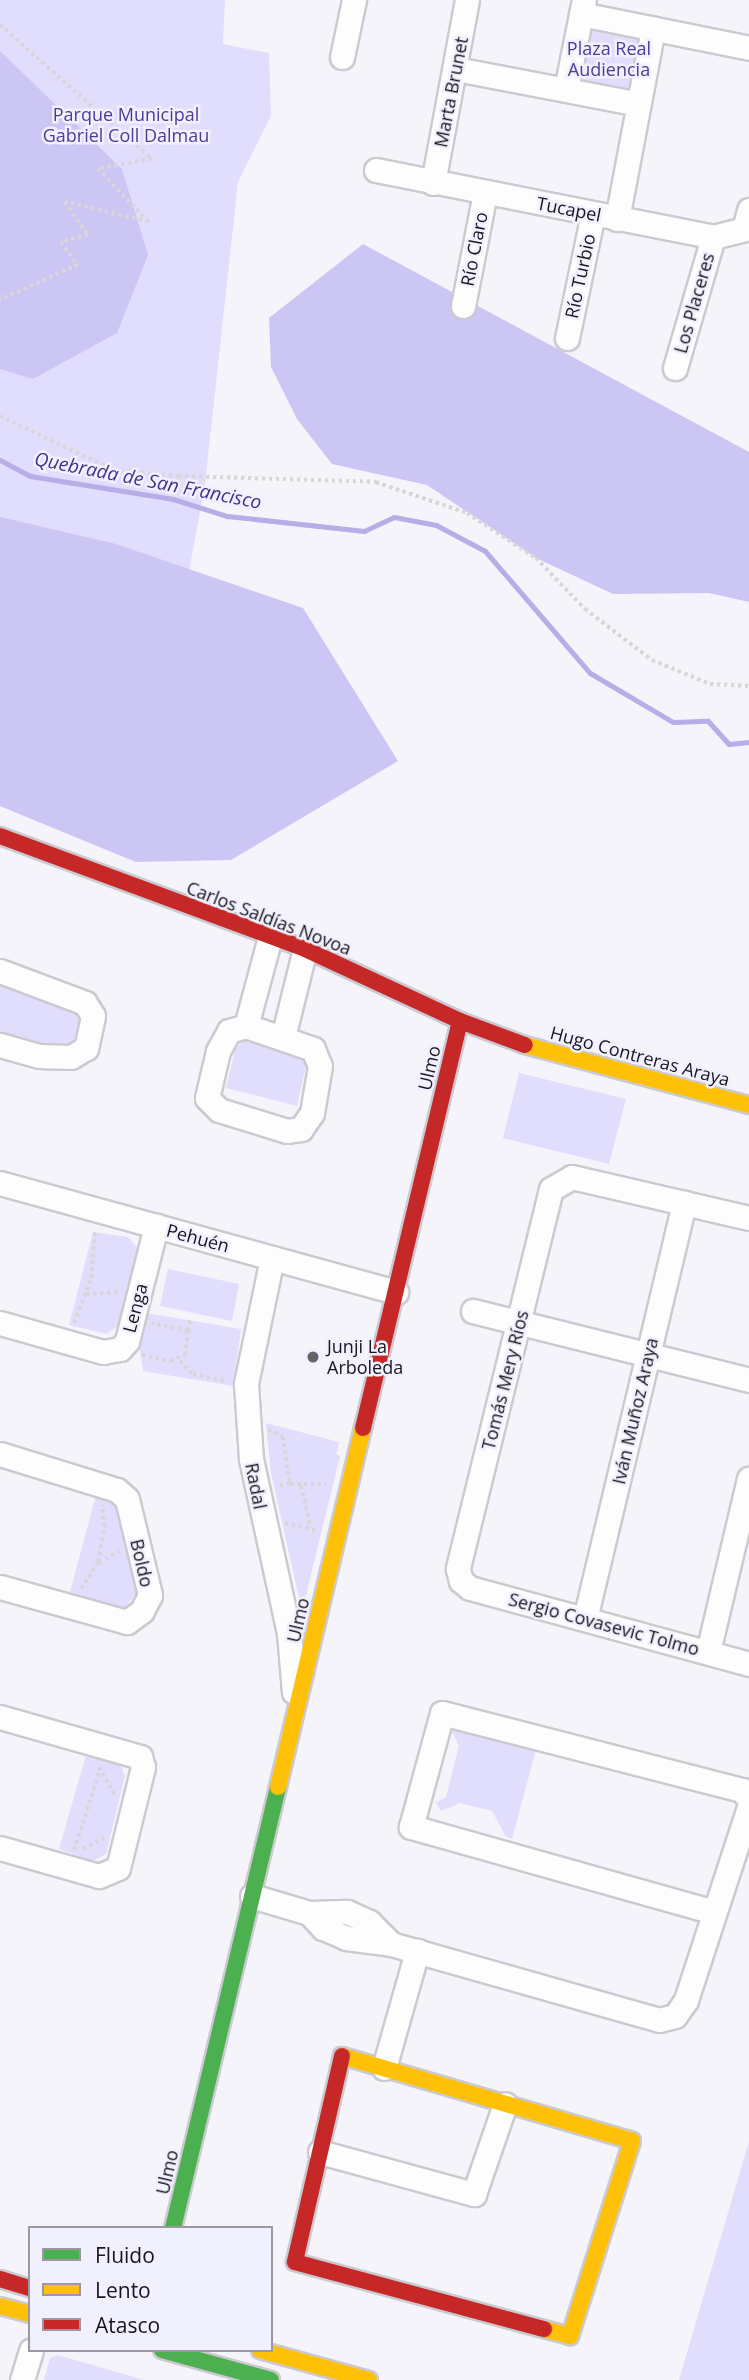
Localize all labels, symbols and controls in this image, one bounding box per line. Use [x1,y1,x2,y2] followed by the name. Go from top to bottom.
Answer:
[430,35,472,149] street label: Marta Brunet
[567,38,651,80] park label: Plaza Real Audiencia
[43,104,209,146] park label: Parque Municipal Gabriel Coll Dalmau
[535,192,603,226] street label: Tucapel
[456,210,492,288] street label: Río Claro
[561,232,599,320] street label: Río Turbio
[669,250,719,356] street label: Los Placeres
[33,448,263,514] water label: Quebrada de San Francisco
[184,877,354,959] street label: Carlos Saldías Novoa
[548,1022,732,1090] street label: Hugo Contreras Araya
[413,1044,445,1092] street label: Ulmo
[164,1219,232,1257] street label: Pehuén
[118,1281,152,1335] street label: Lenga
[477,1308,533,1452] street label: Tomás Mery Ríos
[327,1336,403,1378] place label: Junji La Arboleda
[608,1336,662,1486] street label: Iván Muñoz Araya
[305,1349,321,1365] marker: Junji La Arboleda
[241,1461,271,1511] street label: Radal
[126,1537,158,1589] street label: Boldo
[506,1588,702,1660] street label: Sergio Covasevic Tolmo
[282,1596,314,1644] street label: Ulmo
[151,2148,183,2196] street label: Ulmo
[28,2226,273,2352] legend
[95,2241,155,2269] text: Fluido
[95,2276,151,2304] text: Lento
[95,2311,160,2339] text: Atasco

